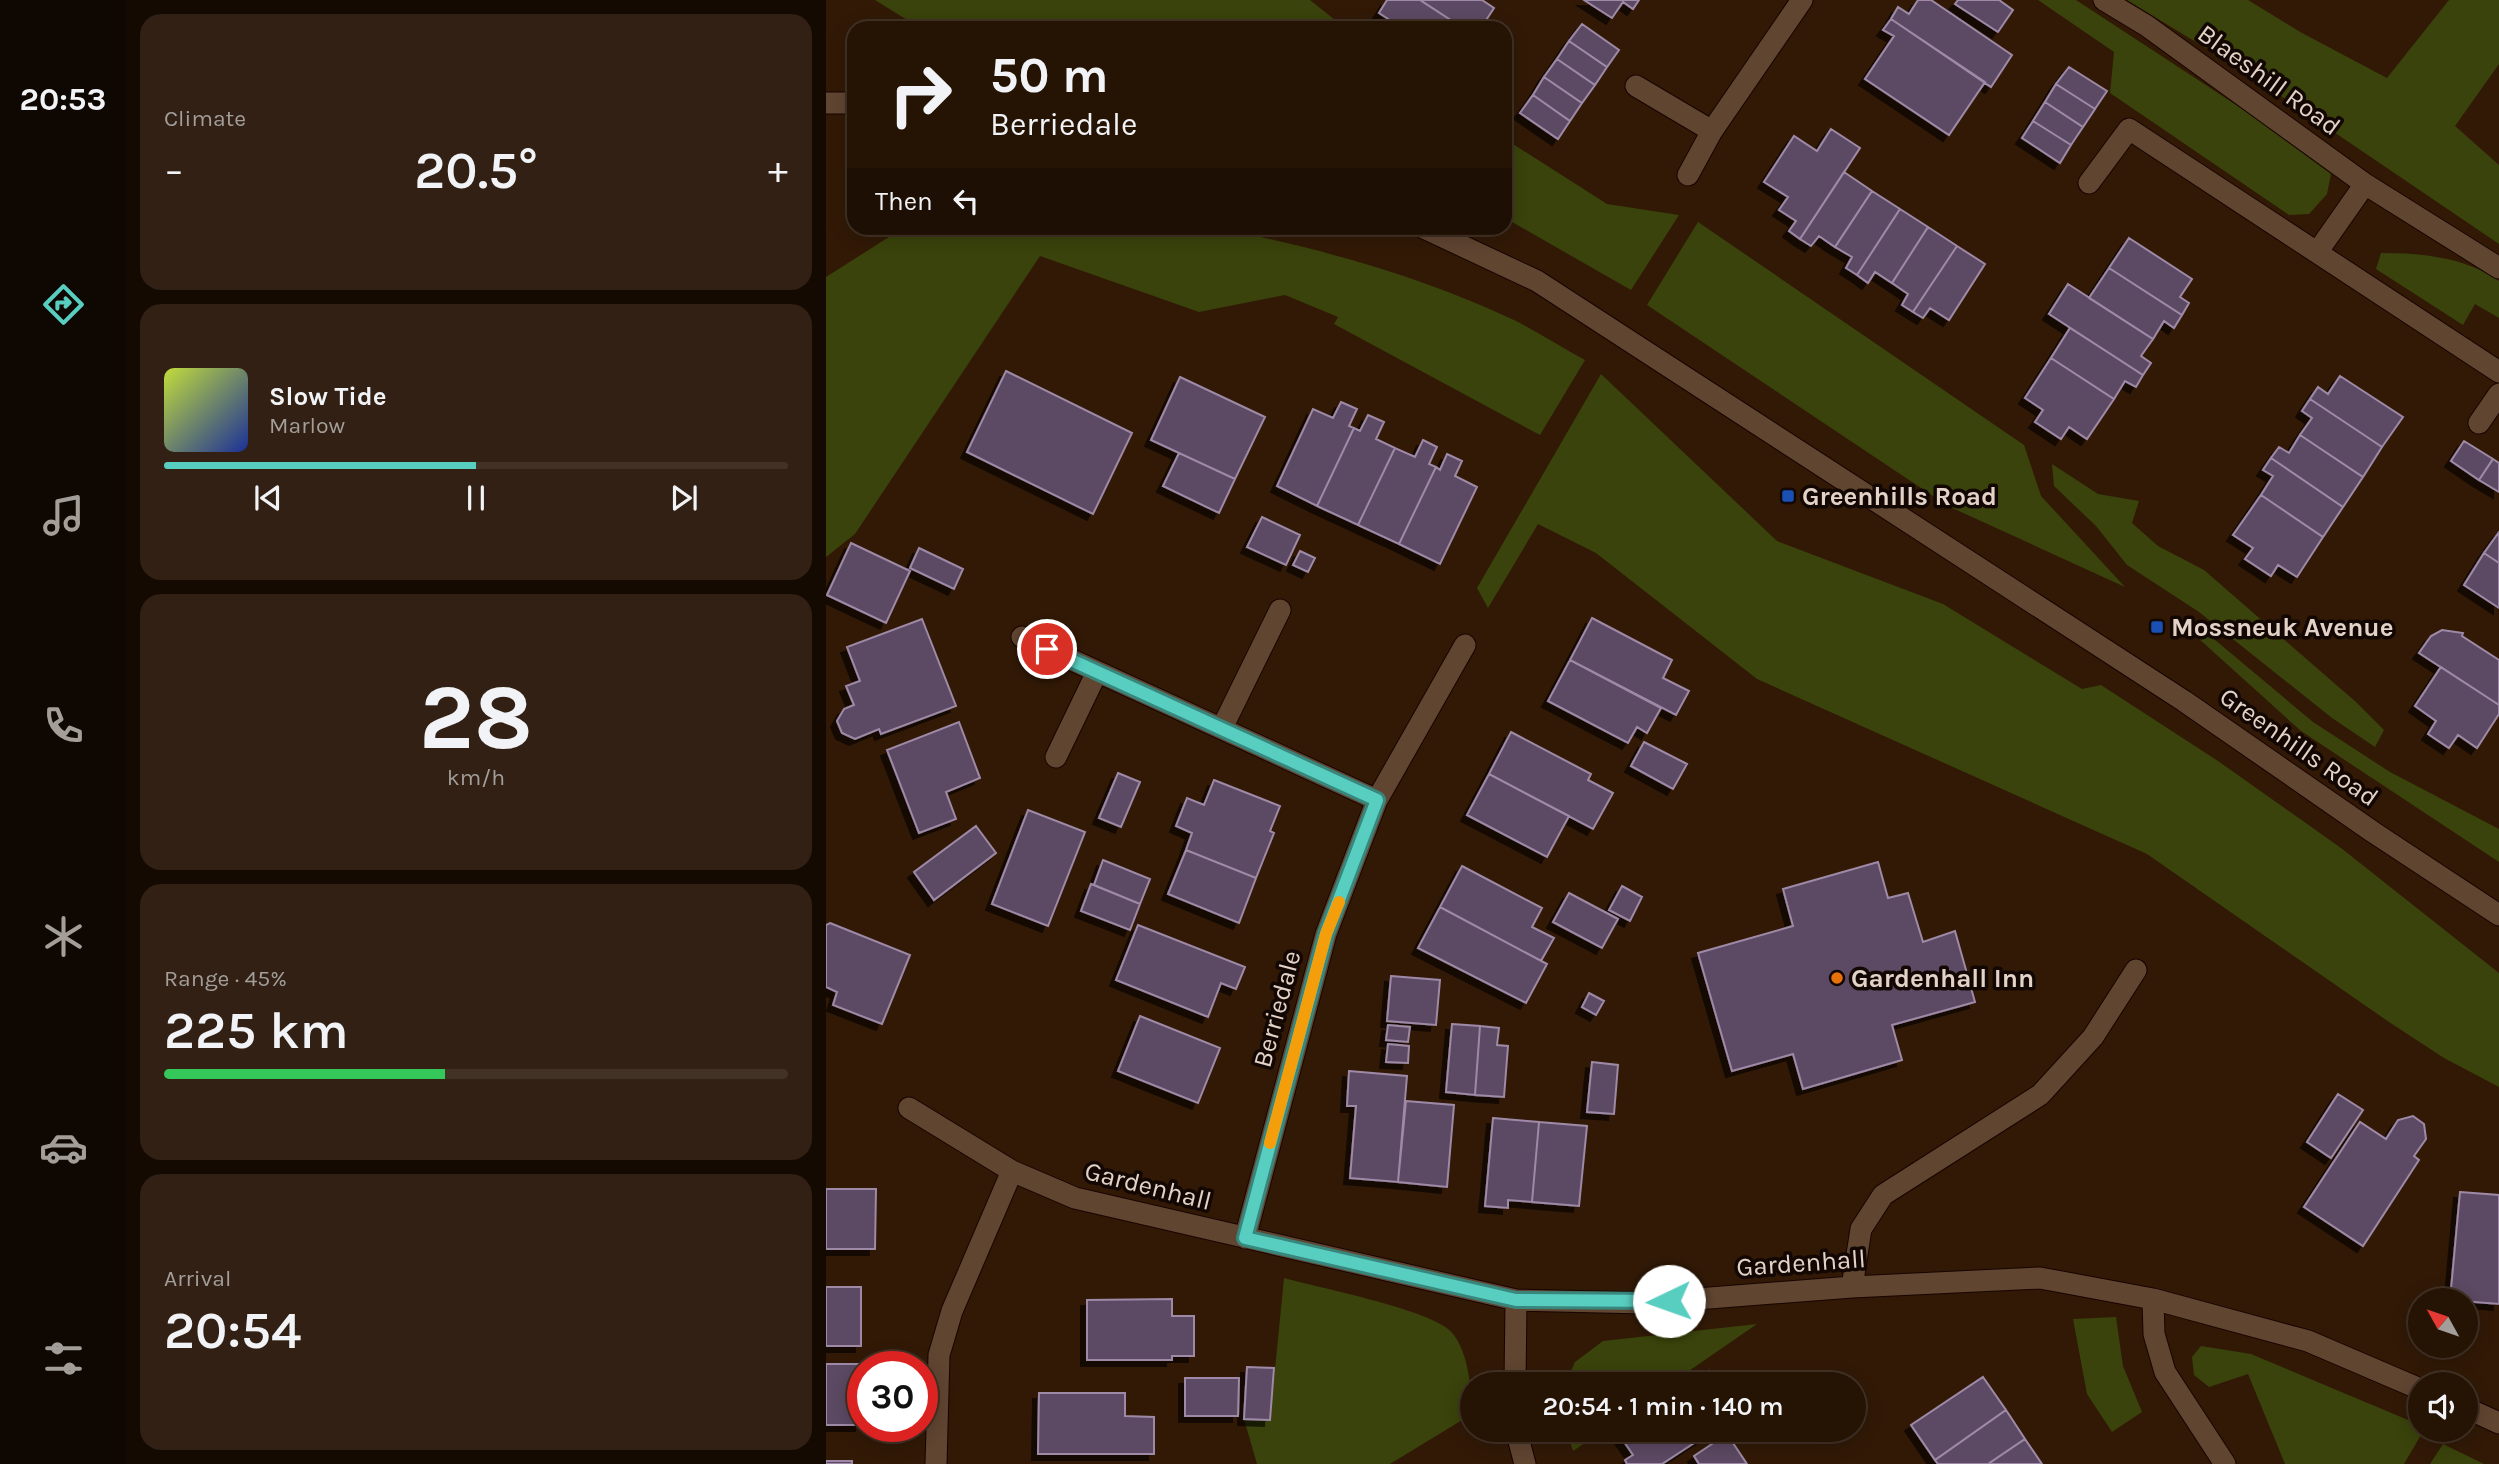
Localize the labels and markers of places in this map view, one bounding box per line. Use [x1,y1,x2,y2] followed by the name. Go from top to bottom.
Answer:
[1802,481,1997,512] place label: Greenhills Road
[1780,488,1796,504] marker: Greenhills Road
[2171,612,2393,643] place label: Mossneuk Avenue
[1017,619,1077,679] pin
[2149,619,2165,635] marker: Mossneuk Avenue
[1851,963,2034,994] place label: Gardenhall Inn
[1829,970,1845,986] marker: Gardenhall Inn

